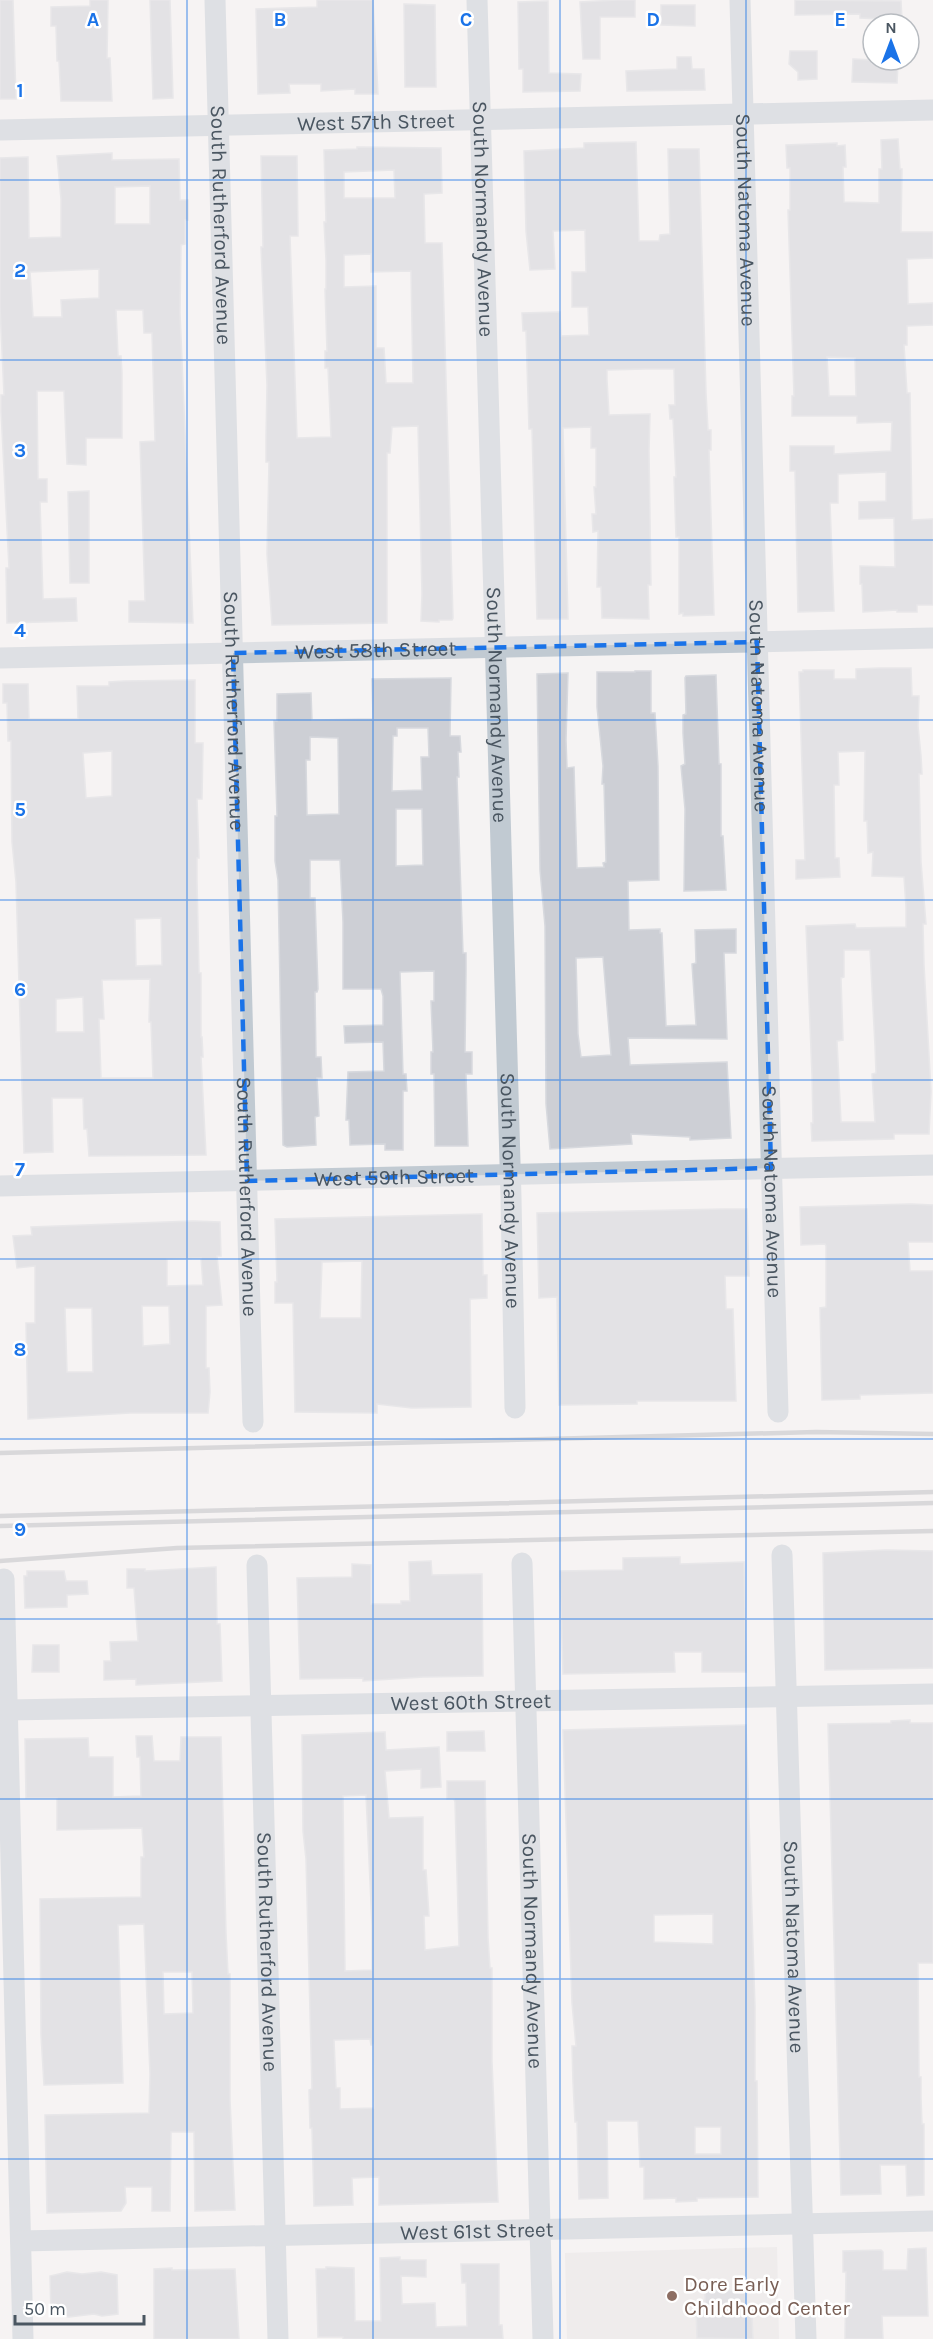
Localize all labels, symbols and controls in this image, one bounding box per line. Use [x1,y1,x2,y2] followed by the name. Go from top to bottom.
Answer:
[87,8,100,31] text: A
[274,8,286,31] text: B
[460,8,472,31] text: C
[646,8,660,31] text: D
[834,8,846,31] text: E
[861,12,921,72] north arrow
[885,18,897,37] text: N
[16,79,24,102] text: 1
[468,100,499,337] street label: South Normandy Avenue
[206,105,236,345] street label: South Rutherford Avenue
[297,108,455,136] street label: West 57th Street
[731,113,761,327] street label: South Natoma Avenue
[14,259,26,282] text: 2
[14,439,26,462] text: 3
[482,586,512,823] street label: South Normandy Avenue
[219,590,249,831] street label: South Rutherford Avenue
[744,599,774,813] street label: South Natoma Avenue
[14,619,26,642] text: 4
[295,636,457,664] street label: West 58th Street
[14,798,26,821] text: 5
[14,978,26,1001] text: 6
[495,1072,525,1309] street label: South Normandy Avenue
[232,1076,262,1317] street label: South Rutherford Avenue
[757,1085,787,1298] street label: South Natoma Avenue
[15,1158,25,1181] text: 7
[314,1163,474,1191] street label: West 59th Street
[14,1338,26,1361] text: 8
[14,1518,26,1541] text: 9
[390,1689,552,1715] street label: West 60th Street
[252,1832,283,2072] street label: South Rutherford Avenue
[517,1832,548,2069] street label: South Normandy Avenue
[779,1840,809,2054] street label: South Natoma Avenue
[400,2217,554,2245] street label: West 61st Street
[684,2272,850,2320] place label: Dore Early Childhood Center
[15,2288,144,2326] scale bar
[665,2289,679,2303] marker: Dore Early Childhood Center
[24,2298,66,2320] text: 50 m

